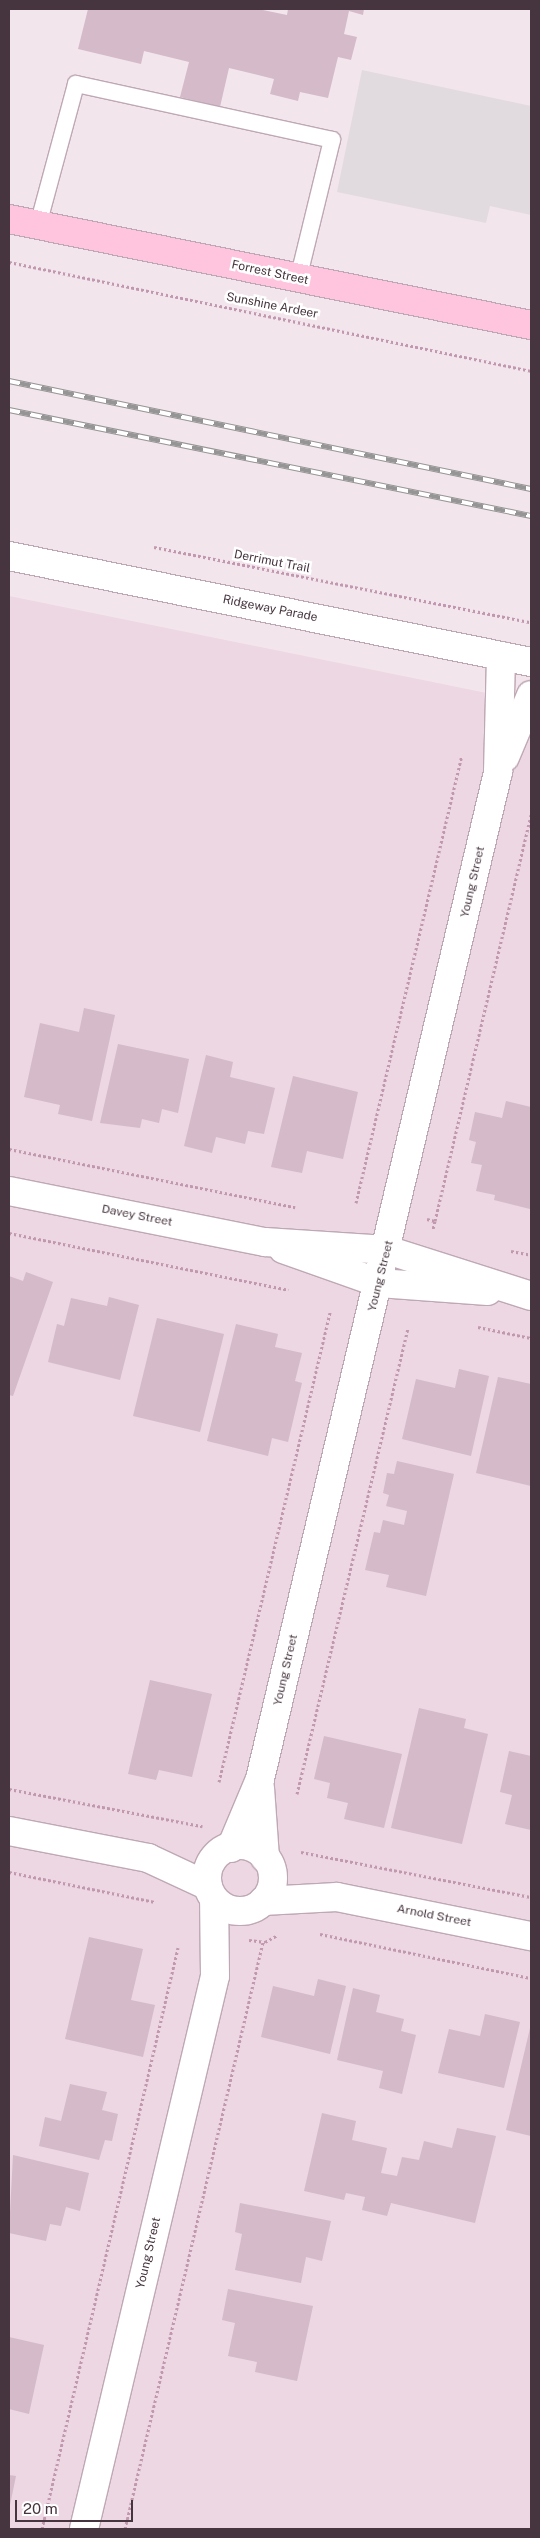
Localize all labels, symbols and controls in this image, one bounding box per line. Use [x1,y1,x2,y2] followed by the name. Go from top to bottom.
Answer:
[230,258,310,288] street label: Forrest Street
[225,290,319,322] street label: Sunshine Ardeer
[233,548,311,576] street label: Derrimut Trail
[221,593,319,625] street label: Ridgeway Parade
[458,845,488,919] street label: Young Street
[100,1202,174,1230] street label: Davey Street
[365,1239,397,1313] street label: Young Street
[271,1633,301,1707] street label: Young Street
[396,1902,472,1930] street label: Arnold Street
[134,2216,164,2290] street label: Young Street
[18,2490,135,2522] scale bar
[23,2500,58,2517] text: 20 m

